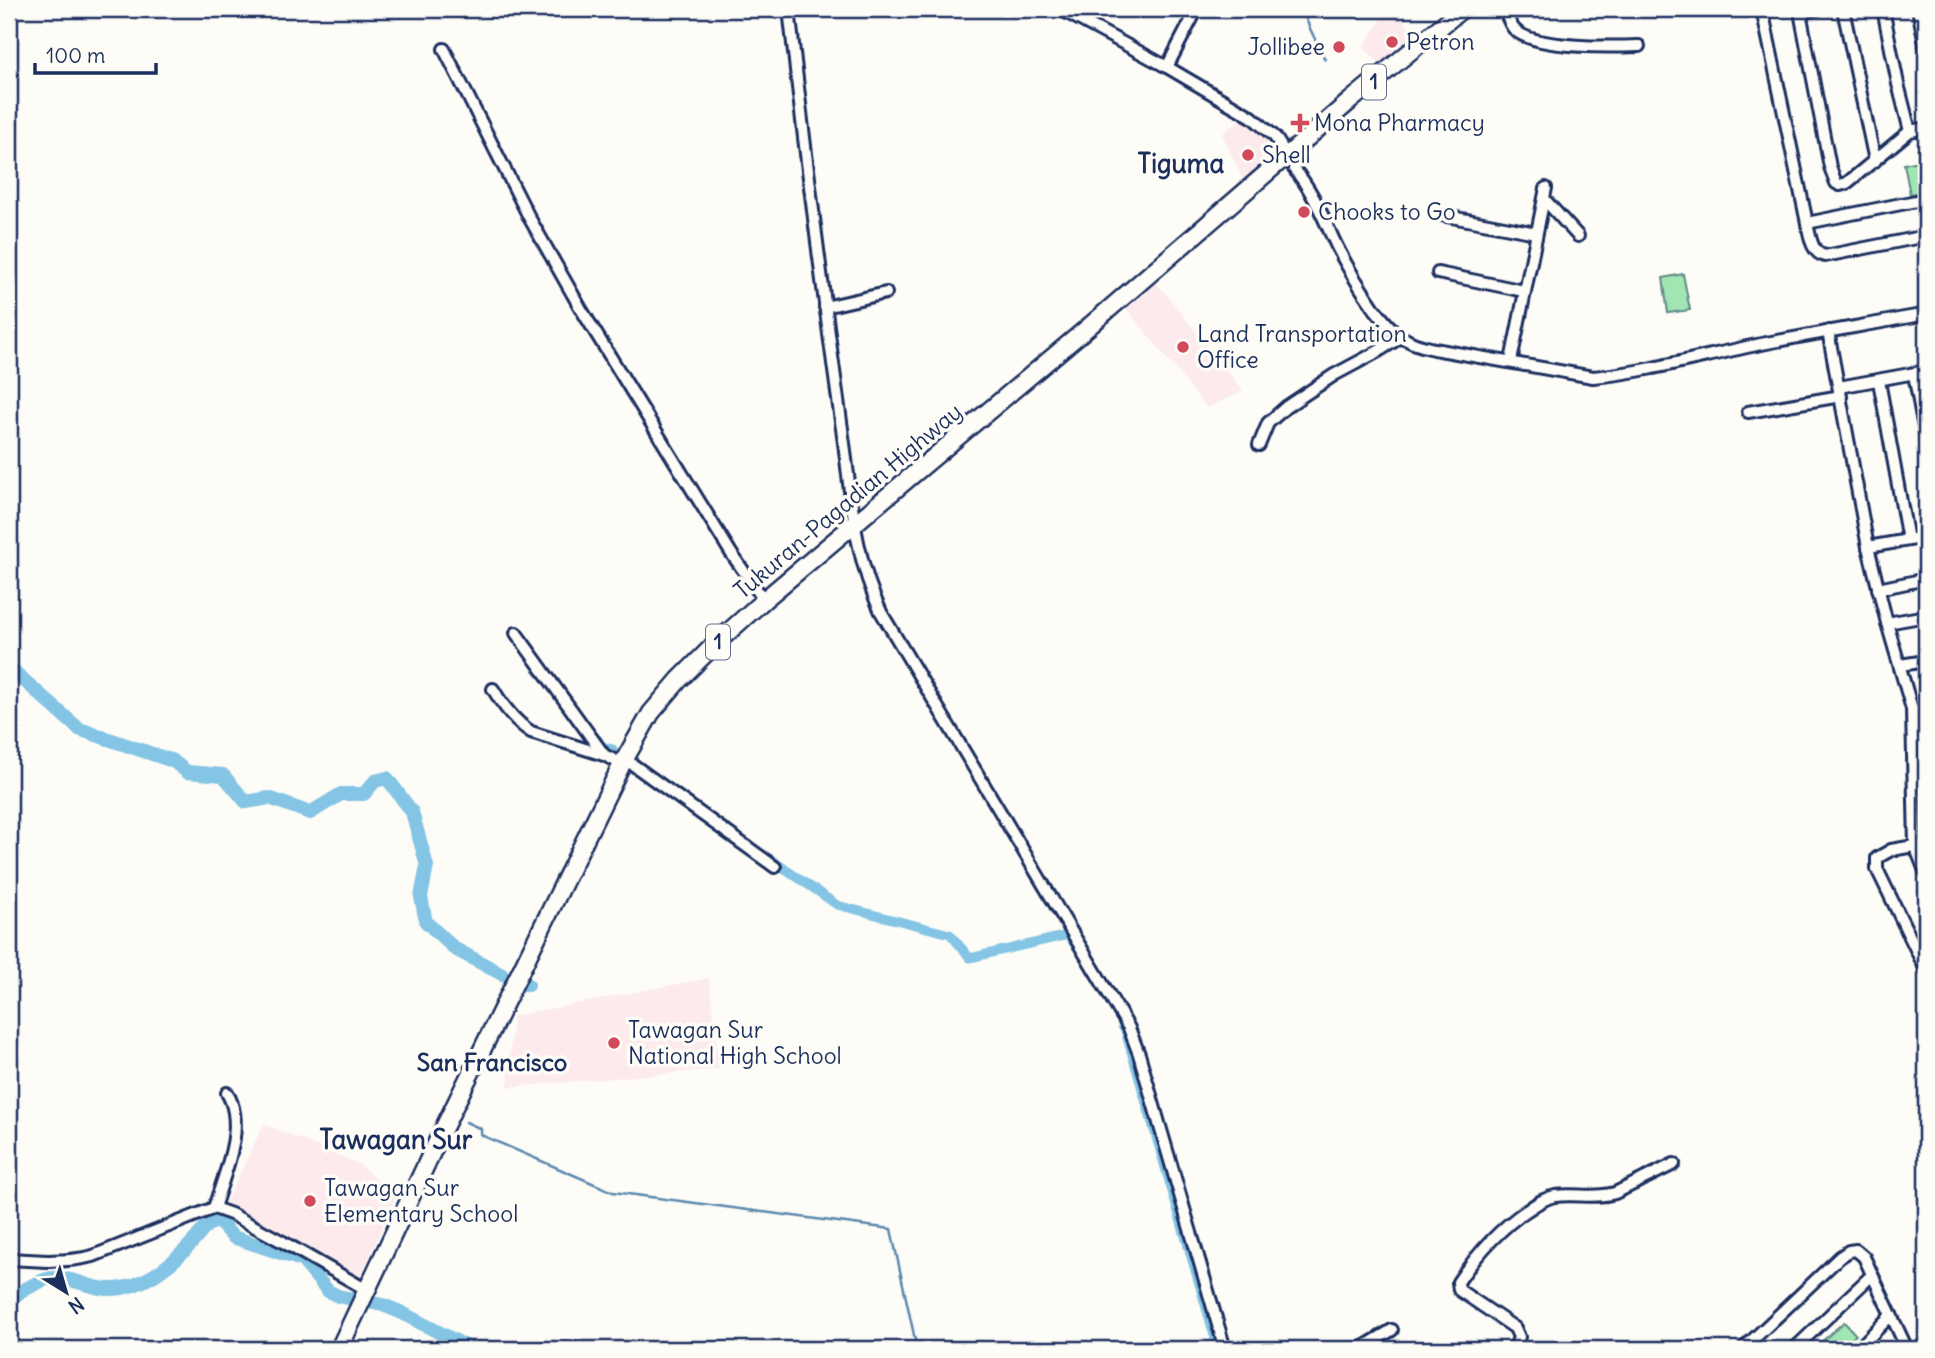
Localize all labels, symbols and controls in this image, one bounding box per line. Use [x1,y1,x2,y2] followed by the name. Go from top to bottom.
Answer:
[1406,27,1475,56] place label: Petron
[35,32,156,76] scale bar
[1247,32,1325,61] place label: Jollibee
[1384,34,1400,50] marker: Petron
[1331,39,1347,55] marker: Jollibee
[46,42,105,69] text: 100 m
[1362,64,1386,100] road number: 1
[1314,108,1485,137] place label: Mona Pharmacy
[1292,115,1308,131] marker: Mona Pharmacy
[1262,140,1311,169] place label: Shell
[1138,147,1225,180] district label: Tiguma
[1240,147,1256,163] marker: Shell
[1318,197,1456,226] place label: Chooks to Go
[1296,204,1312,220] marker: Chooks to Go
[1197,319,1407,374] place label: Land Transportation Office
[1175,339,1191,355] marker: Land Transportation Office
[728,397,968,605] street label: Tukuran-Pagadian Highway
[706,624,730,660] road number: 1
[628,1015,842,1070] place label: Tawagan Sur National High School
[606,1035,622,1051] marker: Tawagan Sur National High School
[417,1047,567,1077] district label: San Francisco
[320,1123,473,1156] district label: Tawagan Sur
[324,1173,518,1228] place label: Tawagan Sur Elementary School
[302,1193,318,1209] marker: Tawagan Sur Elementary School
[32,1256,102,1326] north arrow
[64,1292,89,1319] text: N

